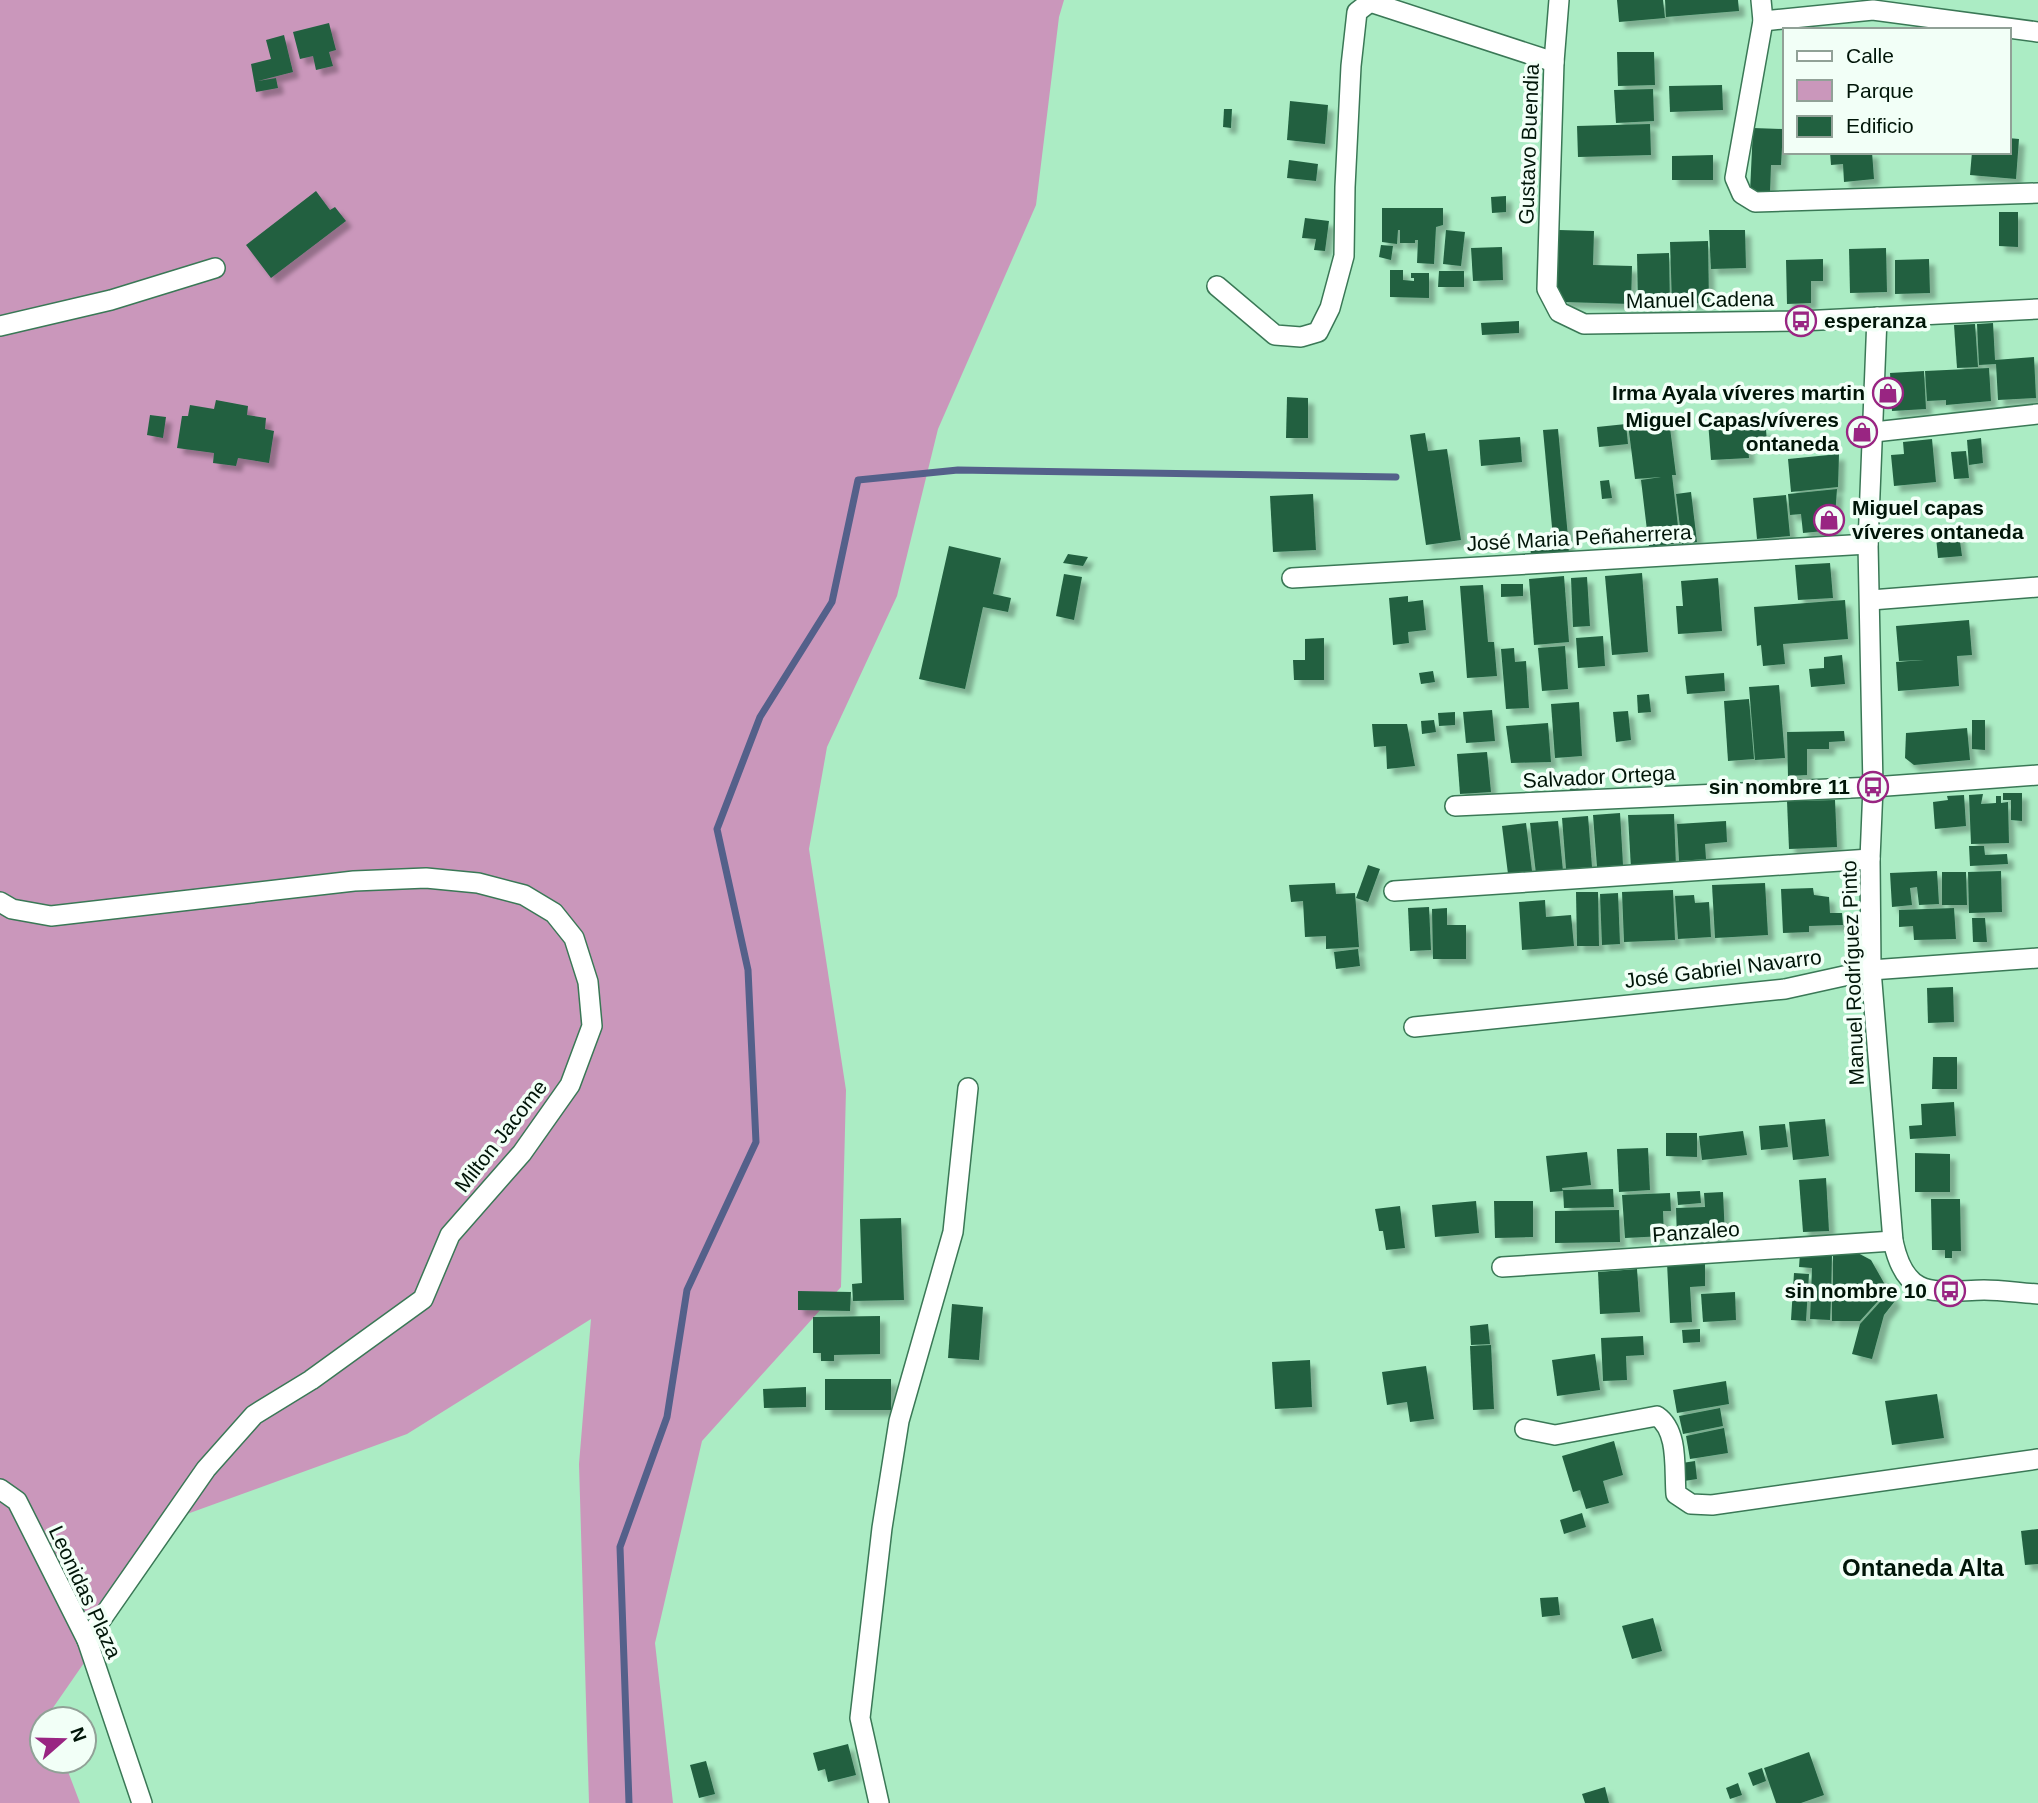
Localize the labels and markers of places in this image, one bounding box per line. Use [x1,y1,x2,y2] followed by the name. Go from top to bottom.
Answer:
[1784,304,1818,338] bus stop icon: esperanza
[1824,309,1927,332] place label: esperanza
[1871,376,1905,410] shop icon: Irma Ayala víveres martin
[1612,381,1865,404] place label: Irma Ayala víveres martin
[1625,408,1839,455] place label: Miguel Capas/víveres ontaneda
[1845,415,1879,449] shop icon: Miguel Capas/víveres ontaneda
[1852,496,2024,543] place label: Miguel capas víveres ontaneda
[1812,503,1846,537] shop icon: Miguel capas víveres ontaneda
[1856,770,1890,804] bus stop icon: sin nombre 11
[1709,775,1850,798] place label: sin nombre 11
[1933,1274,1967,1308] bus stop icon: sin nombre 10
[1785,1279,1927,1302] place label: sin nombre 10

